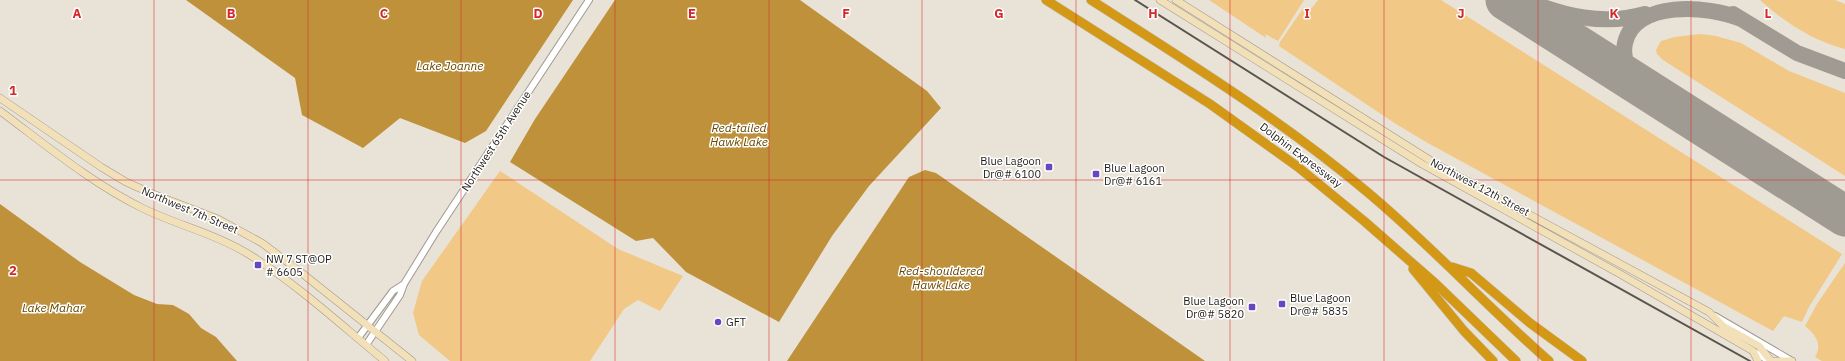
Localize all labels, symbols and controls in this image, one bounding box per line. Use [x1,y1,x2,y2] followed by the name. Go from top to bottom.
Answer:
[73,5,82,22] text: A
[227,5,236,22] text: B
[380,5,389,22] text: C
[533,5,543,22] text: D
[688,5,696,22] text: E
[842,5,850,22] text: F
[994,5,1004,22] text: G
[1148,5,1158,22] text: H
[1304,5,1310,22] text: I
[1457,5,1465,22] text: J
[1609,5,1619,22] text: K
[1765,5,1772,22] text: L
[417,58,483,73] water label: Lake Joanne
[9,82,17,99] text: 1
[458,88,534,194] street label: Northwest 65th Avenue
[710,120,768,149] water label: Red-tailed Hawk Lake
[1257,120,1345,191] street label: Dolphin Expressway
[980,154,1041,181] place label: Blue Lagoon Dr@# 6100
[1428,155,1532,219] street label: Northwest 12th Street
[1104,161,1165,188] place label: Blue Lagoon Dr@# 6161
[1044,162,1054,172] marker: Blue Lagoon Dr@# 6100
[1091,169,1101,179] marker: Blue Lagoon Dr@# 6161
[140,183,241,237] street label: Northwest 7th Street
[266,252,332,279] place label: NW 7 ST@OP # 6605
[253,260,263,270] marker: NW 7 ST@OP # 6605
[9,262,17,279] text: 2
[899,263,983,292] water label: Red-shouldered Hawk Lake
[1290,291,1351,318] place label: Blue Lagoon Dr@# 5835
[1183,294,1244,321] place label: Blue Lagoon Dr@# 5820
[1277,299,1287,309] marker: Blue Lagoon Dr@# 5835
[22,300,85,315] water label: Lake Mahar
[1247,302,1257,312] marker: Blue Lagoon Dr@# 5820
[726,315,747,329] place label: GFT
[713,317,723,327] marker: GFT

